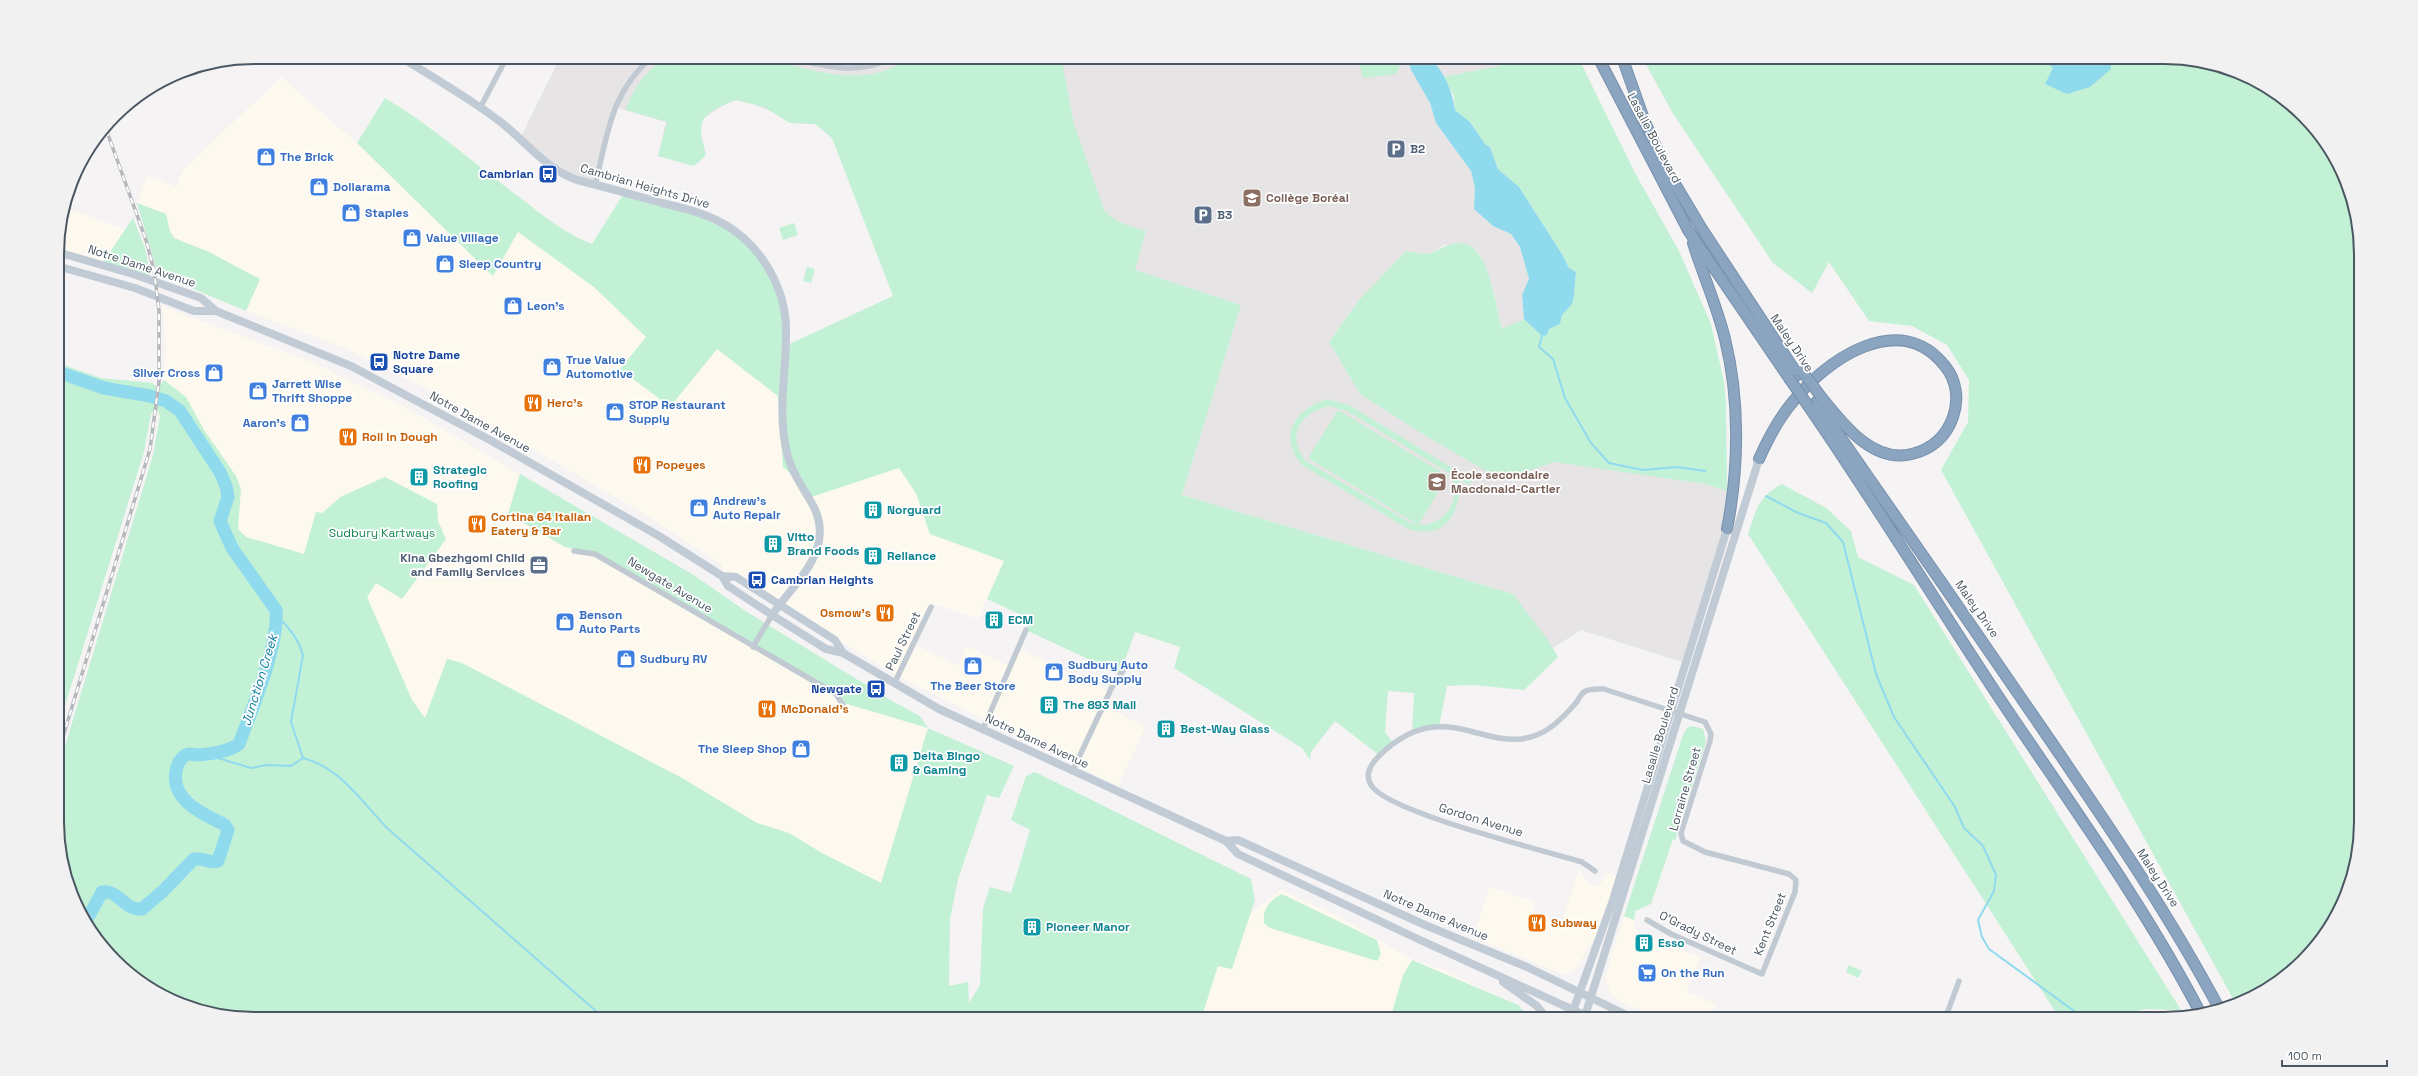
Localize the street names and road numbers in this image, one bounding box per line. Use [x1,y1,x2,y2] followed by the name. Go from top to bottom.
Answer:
[1623,90,1685,186] street label: Lasalle Boulevard
[578,160,712,212] street label: Cambrian Heights Drive
[86,241,198,291] street label: Notre Dame Avenue
[1767,311,1817,375] street label: Maley Drive
[427,388,533,456] street label: Notre Dame Avenue
[625,553,715,617] street label: Newgate Avenue
[1951,577,2003,641] street label: Maley Drive
[882,609,924,673] street label: Paul Street
[1638,685,1682,785] street label: Lasalle Boulevard
[983,710,1091,772] street label: Notre Dame Avenue
[1665,745,1705,833] street label: Lorraine Street
[1437,800,1525,840] street label: Gordon Avenue
[2133,846,2183,910] street label: Maley Drive
[1381,886,1491,944] street label: Notre Dame Avenue
[1750,890,1790,958] street label: Kent Street
[1656,907,1740,959] street label: O'Grady Street

